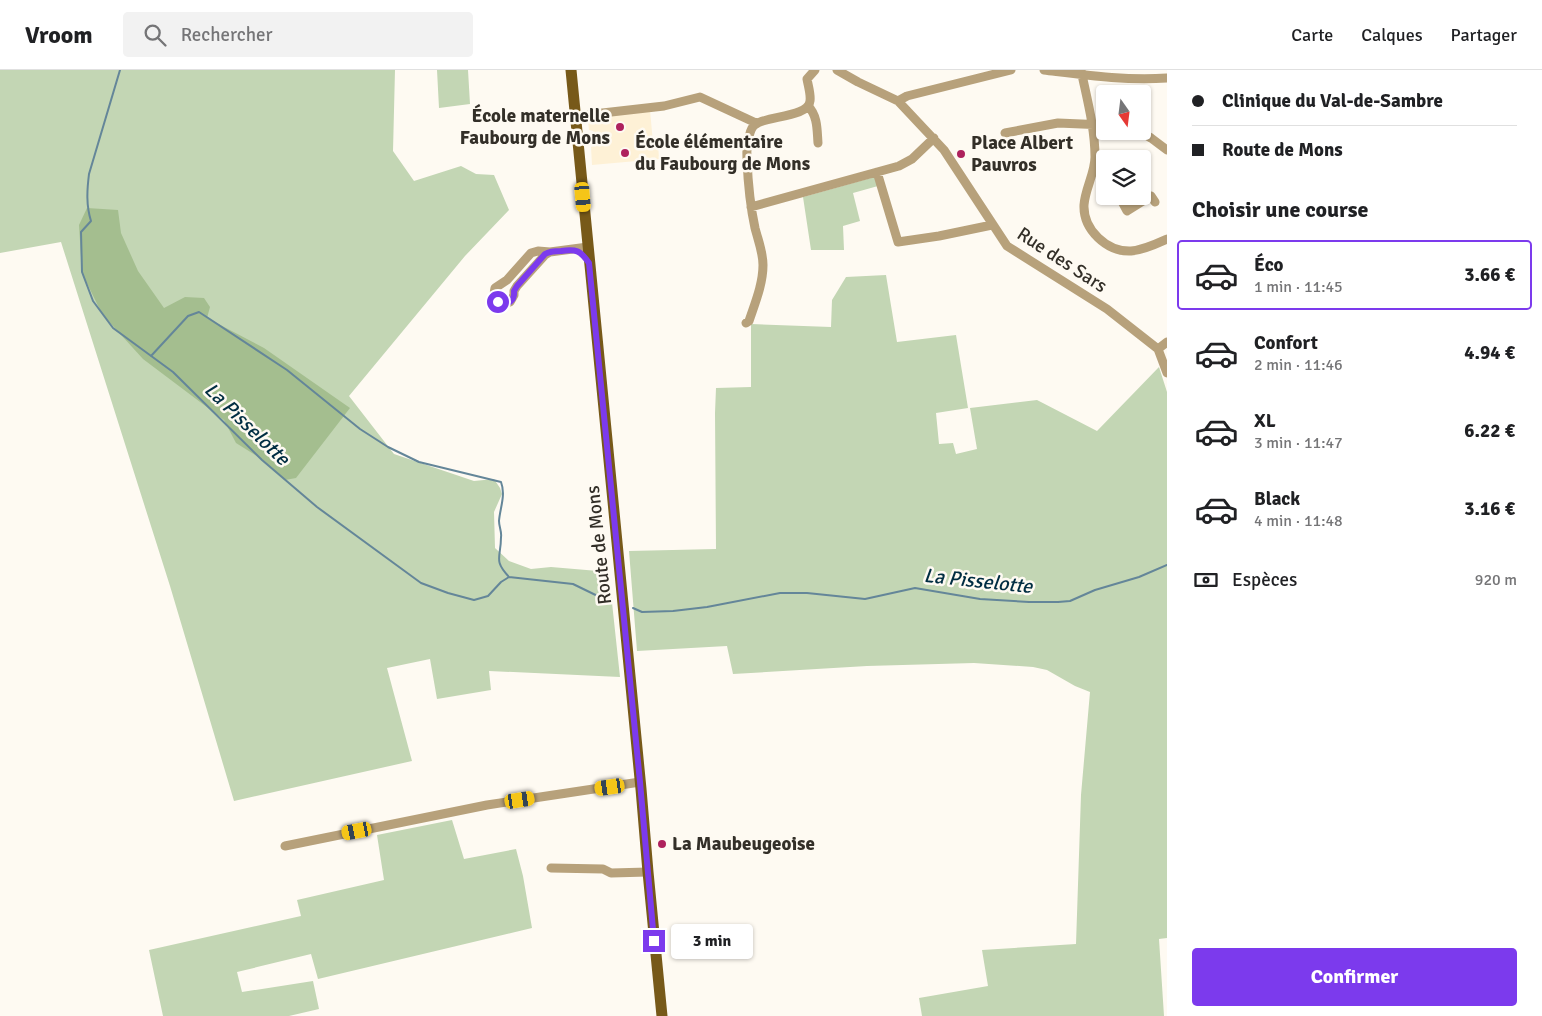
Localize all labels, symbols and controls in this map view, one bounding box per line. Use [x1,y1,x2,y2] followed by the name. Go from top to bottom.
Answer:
[123,12,473,57] search box
[25,20,93,50] text: Vroom
[141,21,169,49] icon: search
[181,23,273,47] text: Rechercher
[1291,24,1333,46] text: Carte
[1361,24,1423,46] text: Calques
[1451,24,1517,46] text: Partager
[1096,85,1151,140] north arrow
[1096,85,1151,205] map controls
[1222,89,1443,113] text: Clinique du Val-de-Sambre
[460,104,610,150] place label: École maternelle Faubourg de Mons
[614,121,626,133] marker: École maternelle Faubourg de Mons
[635,130,810,176] place label: École élémentaire du Faubourg de Mons
[971,131,1073,177] place label: Place Albert Pauvros
[1222,138,1343,162] text: Route de Mons
[619,147,631,159] marker: École élémentaire du Faubourg de Mons
[955,148,967,160] marker: Place Albert Pauvros
[1096,150,1151,205] button: layers
[574,181,591,213] car
[1192,196,1368,223] text: Choisir une course
[1012,222,1112,298] street label: Rue des Sars
[1194,253,1239,298] icon: car
[1254,253,1284,277] text: Éco
[1464,263,1515,287] text: 3.66 €
[1254,277,1343,297] text: 1 min · 11:45
[487,291,509,313] route start
[1194,331,1239,376] icon: car
[1254,331,1318,355] text: Confort
[1464,341,1515,365] text: 4.94 €
[1254,355,1343,375] text: 2 min · 11:46
[199,377,296,471] water label: La Pisselotte
[1194,409,1239,454] icon: car
[1254,409,1276,433] text: XL
[1464,419,1515,443] text: 6.22 €
[1254,433,1343,453] text: 3 min · 11:47
[581,484,617,606] street label: Route de Mons
[1194,487,1239,532] icon: car
[1254,487,1300,511] text: Black
[1464,497,1515,521] text: 3.16 €
[1254,511,1343,531] text: 4 min · 11:48
[923,563,1034,599] water label: La Pisselotte
[1192,566,1220,594] icon: cash
[1232,568,1297,592] text: Espèces
[1475,570,1517,590] text: 920 m
[594,777,625,797] car
[504,790,535,810] car
[340,821,373,841] car
[672,832,815,856] place label: La Maubeugeoise
[656,838,668,850] marker: La Maubeugeoise
[672,924,754,958] callout: 3 min
[643,930,665,952] route end
[693,931,731,951] text: 3 min
[1192,948,1517,1006] button: Confirmer

